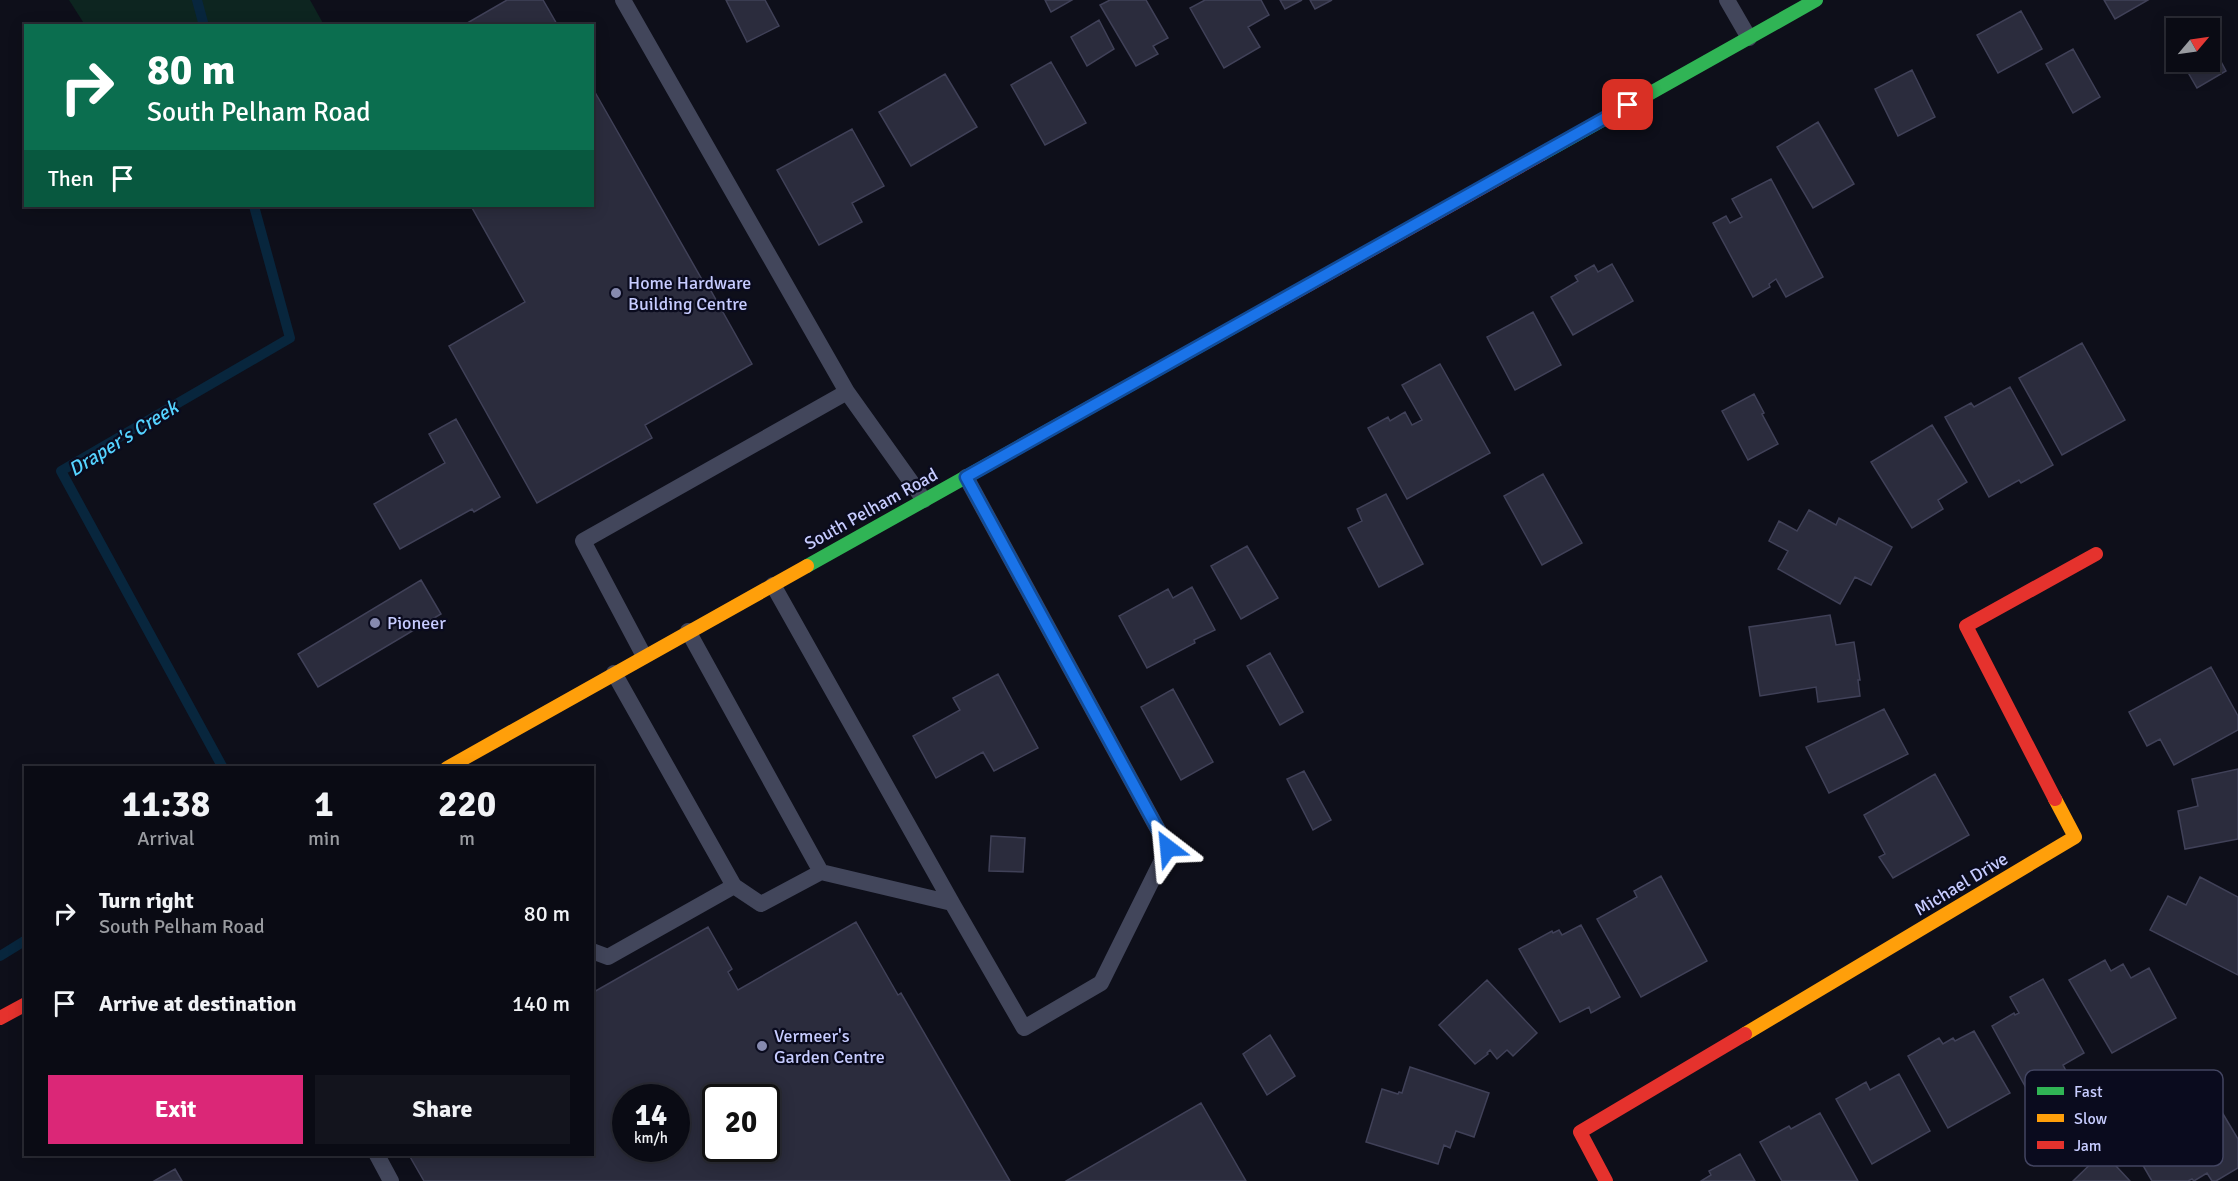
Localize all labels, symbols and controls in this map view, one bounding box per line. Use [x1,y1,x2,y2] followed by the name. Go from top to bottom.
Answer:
[2166,18,2220,72] north arrow
[2166,18,2220,72] map controls
[147,45,236,96] text: 80 m
[48,48,126,126] icon: right
[1602,79,1653,130] pin
[1611,88,1644,121] icon: arrive
[147,96,371,129] text: South Pelham Road
[106,162,139,195] icon: arrive
[48,165,94,192] text: Then
[628,272,751,315] place label: Home Hardware Building Centre
[609,286,623,300] marker: Home Hardware Building Centre
[64,394,184,482] water label: Draper's Creek
[800,463,942,555] street label: South Pelham Road
[387,612,446,634] place label: Pioneer
[368,616,382,630] marker: Pioneer
[122,782,210,827] text: 11:38
[314,782,334,827] text: 1
[438,782,496,827] text: 220
[1136,816,1200,880] position arrow
[137,826,195,851] text: Arrival
[308,826,340,851] text: min
[459,826,475,851] text: m
[1910,847,2012,921] street label: Michael Drive
[99,887,194,914] text: Turn right
[48,897,81,930] icon: right
[524,900,570,927] text: 80 m
[99,914,265,939] text: South Pelham Road
[48,987,81,1020] icon: arrive
[99,990,296,1017] text: Arrive at destination
[512,990,570,1017] text: 140 m
[774,1025,885,1068] place label: Vermeer's Garden Centre
[755,1039,769,1053] marker: Vermeer's Garden Centre
[2025,1070,2223,1166] legend
[48,1075,303,1144] button: Exit
[315,1075,570,1144] button: Share
[2074,1082,2103,1102] text: Fast
[702,1084,780,1162] speed limit sign: 20
[635,1097,667,1134] text: 14
[2074,1109,2108,1129] text: Slow
[634,1129,668,1147] text: km/h
[2074,1136,2102,1156] text: Jam

